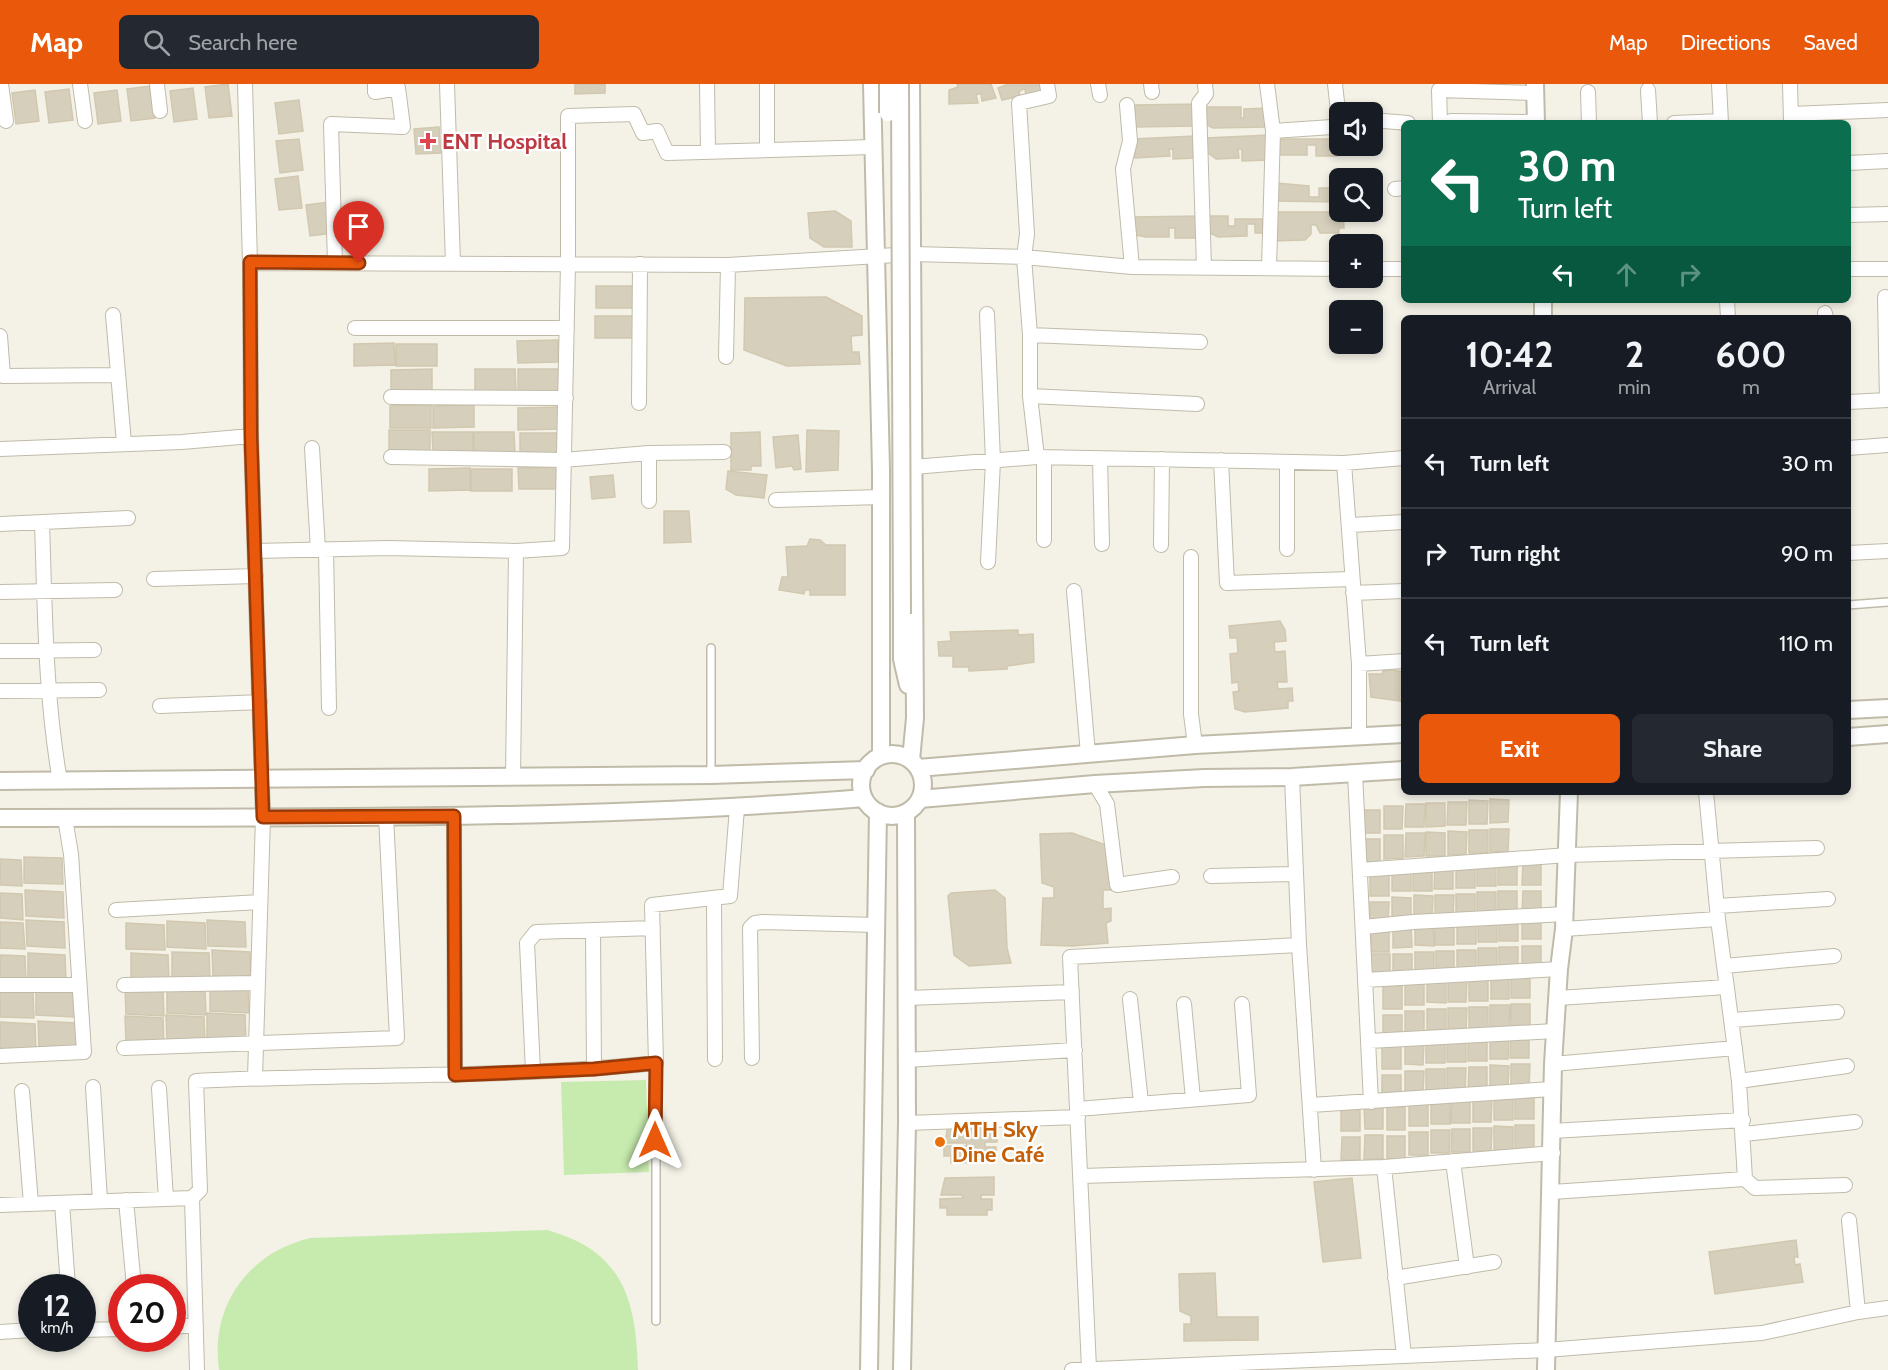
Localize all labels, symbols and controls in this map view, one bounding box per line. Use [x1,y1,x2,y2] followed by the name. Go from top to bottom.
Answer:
[119,15,539,69] search box
[30,25,83,59] text: Map
[140,26,173,59] icon: search
[188,29,297,56] text: Search here
[1609,30,1648,55] text: Map
[1681,30,1770,55] text: Directions
[1803,30,1858,55] text: Saved
[1329,102,1383,354] map controls
[1329,102,1383,156] button: sound
[442,128,567,155] place label: ENT Hospital
[419,132,437,150] marker: ENT Hospital
[1518,140,1616,192] text: 30 m
[1419,144,1497,222] icon: left
[1329,168,1383,222] button: search
[1518,192,1612,225] text: Turn left
[333,201,384,263] pin
[342,210,375,243] icon: arrive
[1329,234,1383,288] button: +
[1547,258,1580,291] icon: left
[1610,258,1643,291] icon: ahead
[1673,258,1706,291] icon: right
[1329,300,1383,354] button: −
[1465,332,1554,376] text: 10:42
[1625,332,1644,376] text: 2
[1715,332,1787,376] text: 600
[1483,375,1536,399] text: Arrival
[1618,375,1651,399] text: min
[1742,375,1760,399] text: m
[1419,447,1452,480] icon: left
[1470,450,1549,477] text: Turn left
[1781,450,1833,477] text: 30 m
[1419,537,1452,570] icon: right
[1470,540,1560,567] text: Turn right
[1781,540,1833,567] text: 90 m
[1419,627,1452,660] icon: left
[1470,630,1549,657] text: Turn left
[1779,630,1833,657] text: 110 m
[1419,714,1620,783] button: Exit
[1632,714,1833,783] button: Share
[623,1108,687,1172] position arrow
[952,1116,1044,1168] place label: MTH Sky Dine Café
[933,1135,947,1149] marker: MTH Sky Dine Café
[108,1274,186,1352] speed limit sign: 20
[44,1287,70,1324] text: 12
[41,1319,73,1337] text: km/h

